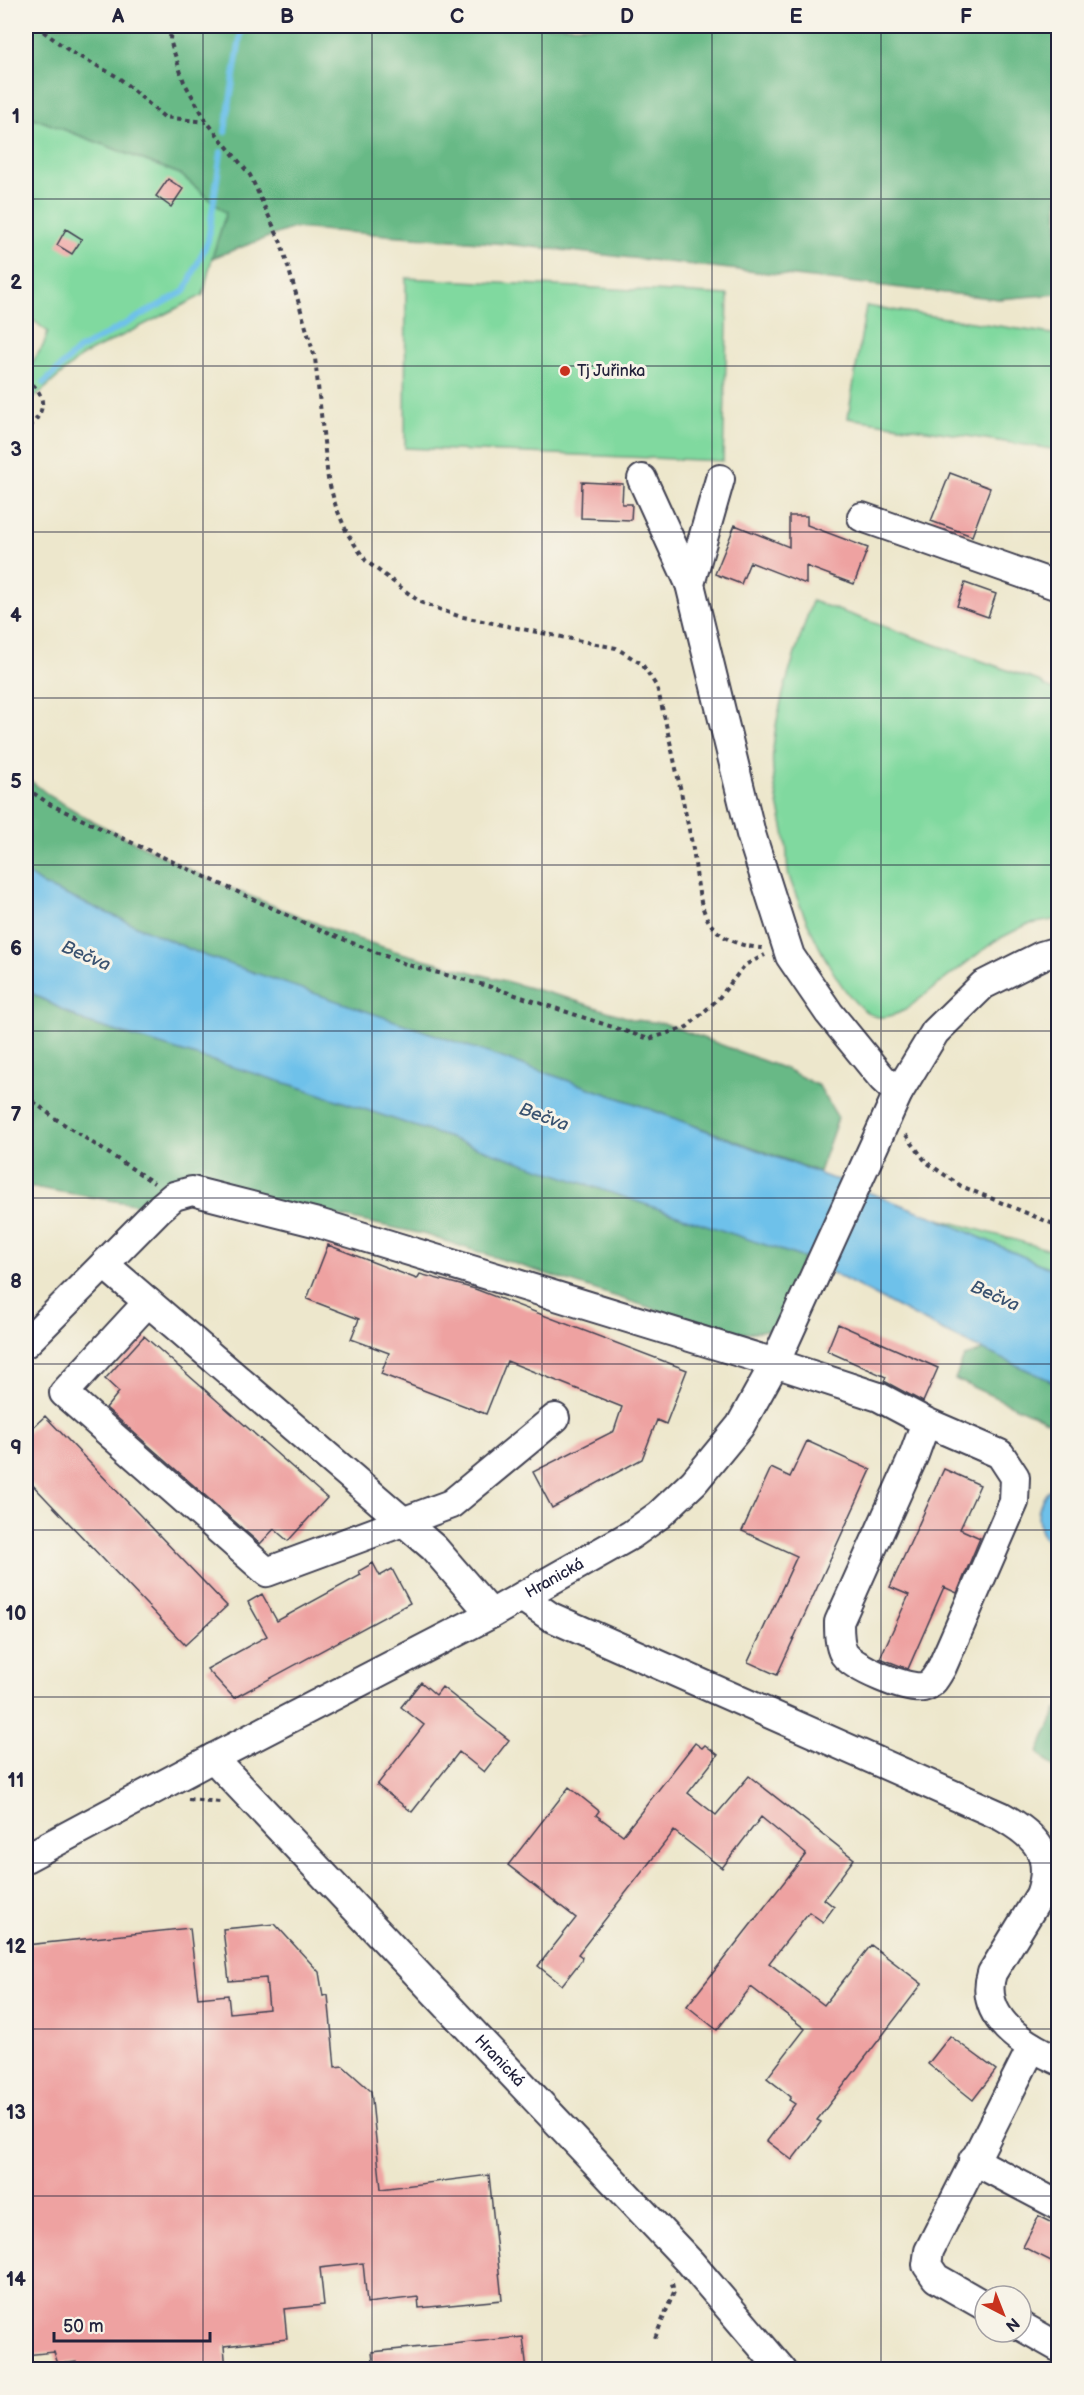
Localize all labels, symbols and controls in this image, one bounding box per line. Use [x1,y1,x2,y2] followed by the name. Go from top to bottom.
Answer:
[111,5,125,29] text: A
[280,5,294,29] text: B
[450,5,464,29] text: C
[620,5,634,29] text: D
[790,5,803,29] text: E
[960,5,972,29] text: F
[12,105,20,129] text: 1
[10,271,22,295] text: 2
[577,362,645,381] place label: Tj Juřinka
[558,364,572,378] marker: Tj Juřinka
[10,438,22,462] text: 3
[10,604,22,628] text: 4
[10,770,22,794] text: 5
[58,936,114,976] water label: Bečva
[10,937,22,961] text: 6
[516,1098,572,1136] water label: Bečva
[10,1103,22,1127] text: 7
[10,1270,22,1294] text: 8
[967,1276,1023,1316] water label: Bečva
[10,1436,22,1460] text: 9
[522,1554,587,1602] street label: Hranická
[6,1602,26,1626] text: 10
[8,1769,24,1793] text: 11
[6,1935,26,1959] text: 12
[471,2031,529,2091] street label: Hranická
[6,2101,26,2125] text: 13
[6,2268,26,2292] text: 14
[973,2284,1033,2344] north arrow
[54,2305,210,2343] scale bar
[1001,2313,1023,2335] text: N
[63,2316,104,2337] text: 50 m

